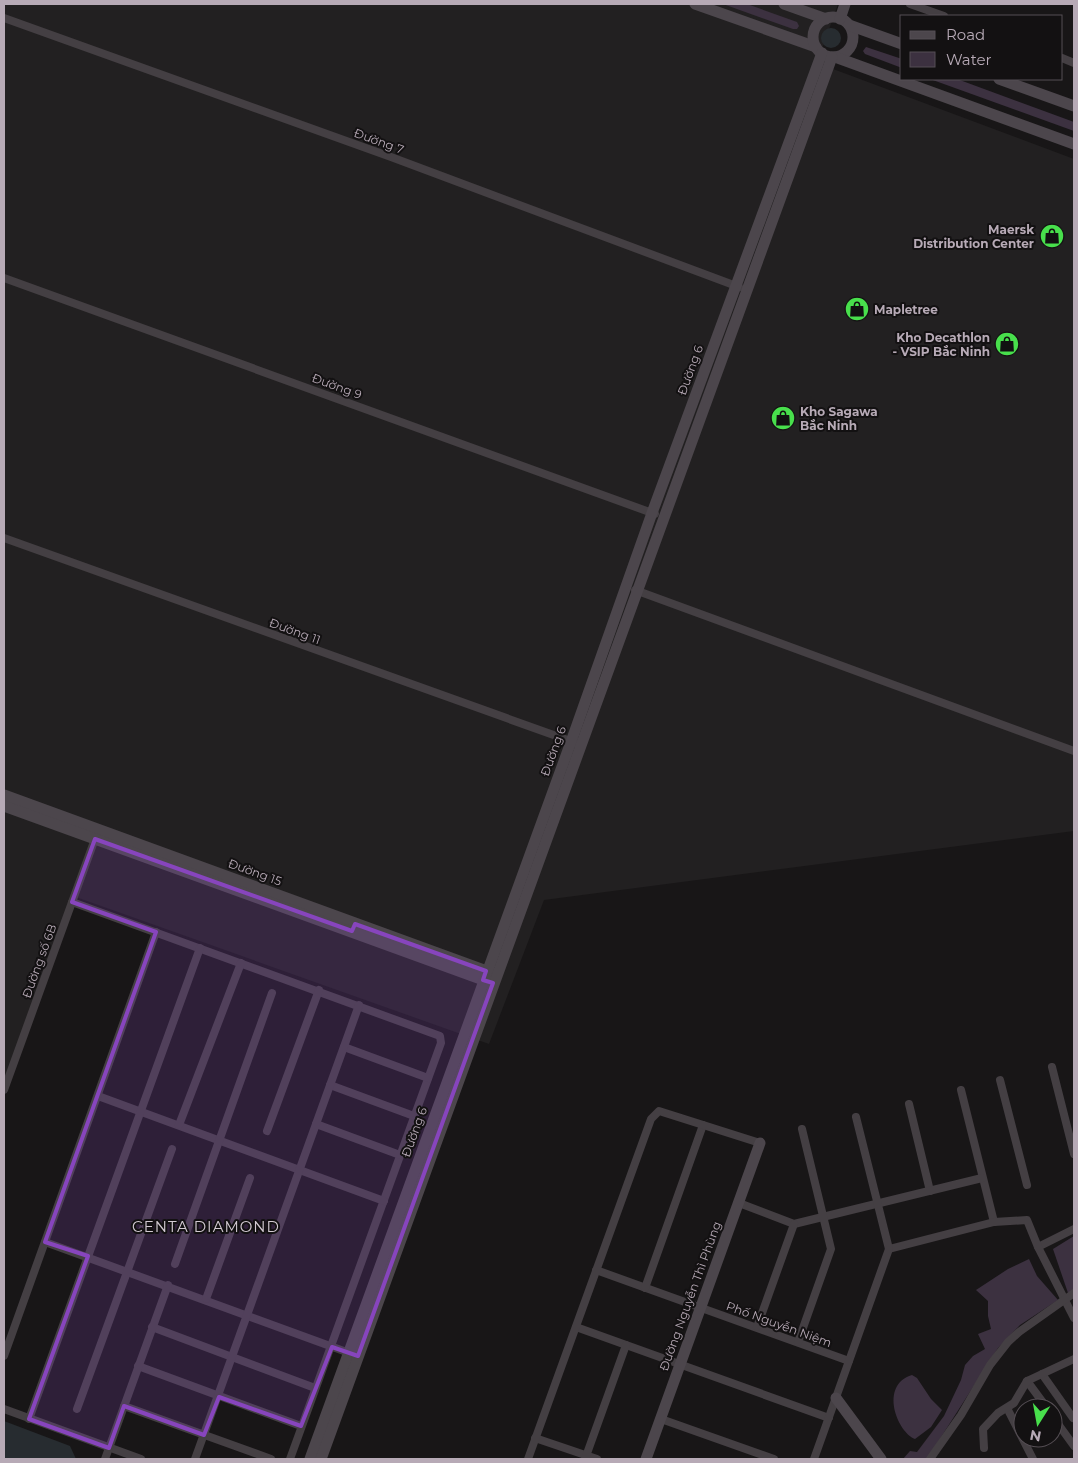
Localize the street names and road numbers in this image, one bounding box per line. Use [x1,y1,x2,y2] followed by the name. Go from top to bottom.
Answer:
[352,125,406,157] street label: Đường 7
[674,343,706,397] street label: Đường 6
[310,370,364,402] street label: Đường 9
[267,615,323,647] street label: Đường 11
[537,724,569,778] street label: Đường 6
[226,855,284,889] street label: Đường 15
[19,922,59,1000] street label: Đường số 6B
[398,1105,430,1159] street label: Đường 6
[656,1219,724,1373] street label: Đường Nguyễn Thì Phùng
[724,1298,834,1350] street label: Phố Nguyễn Niệm

